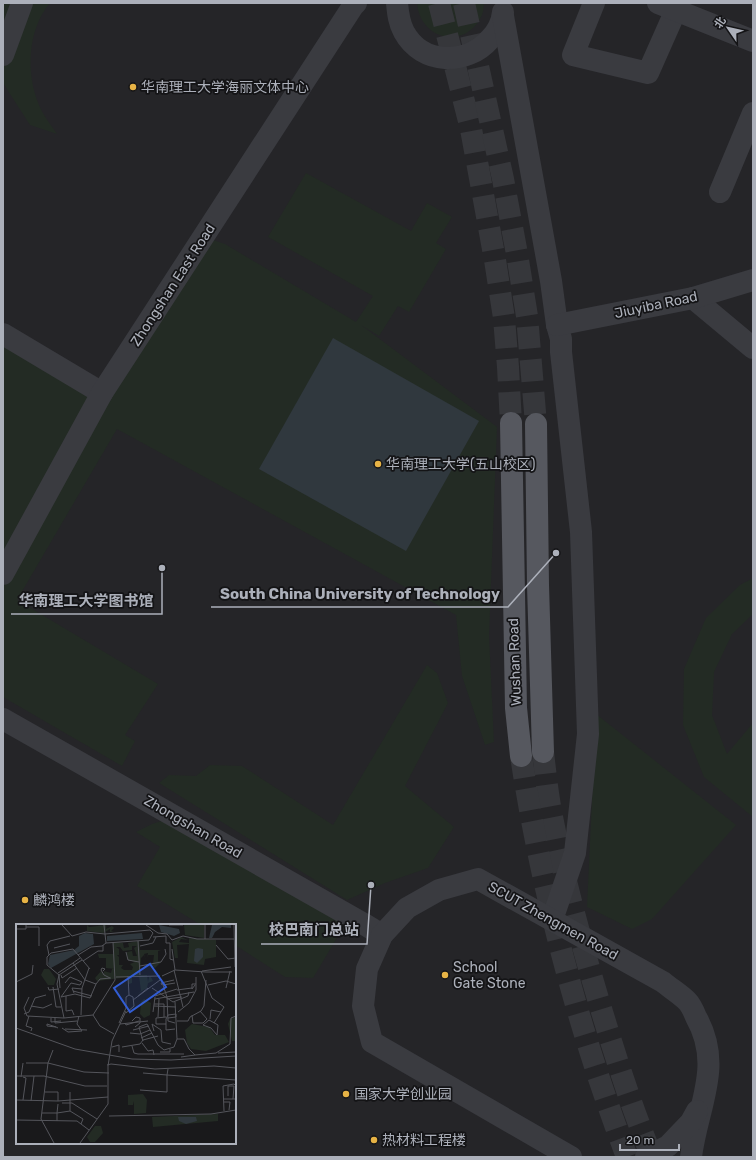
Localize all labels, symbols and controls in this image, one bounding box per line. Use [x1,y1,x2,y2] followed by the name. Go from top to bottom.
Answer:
[708,8,748,48] north arrow
[712,14,729,31] text: 北
[141,79,309,96] place label: 华南理工大学海丽文体中心
[128,82,138,92] marker: 华南理工大学海丽文体中心
[127,221,219,349] street label: Zhongshan East Road
[613,288,699,322] street label: Jiuyiba Road
[386,456,536,473] place label: 华南理工大学(五山校区)
[373,459,383,469] marker: 华南理工大学(五山校区)
[211,580,508,607] callout: South China University of Technology
[220,585,500,603] text: South China University of Technology
[11,587,162,614] callout: 华南理工大学图书馆
[18,592,154,610] text: 华南理工大学图书馆
[505,618,525,706] street label: Wushan Road
[141,792,245,862] street label: Zhongshan Road
[485,878,621,964] street label: SCUT Zhengmen Road
[33,892,75,909] place label: 麟鸿楼
[20,895,30,905] marker: 麟鸿楼
[261,917,367,944] callout: 校巴南门总站
[269,921,359,939] text: 校巴南门总站
[16,924,236,1144] inset map
[453,959,526,992] place label: School Gate Stone
[440,970,450,980] marker: School Gate Stone
[354,1086,452,1103] place label: 国家大学创业园
[341,1089,351,1099] marker: 国家大学创业园
[620,1126,679,1152] scale bar
[382,1132,466,1149] place label: 热材料工程楼
[626,1133,654,1147] text: 20 m
[369,1135,379,1145] marker: 热材料工程楼

